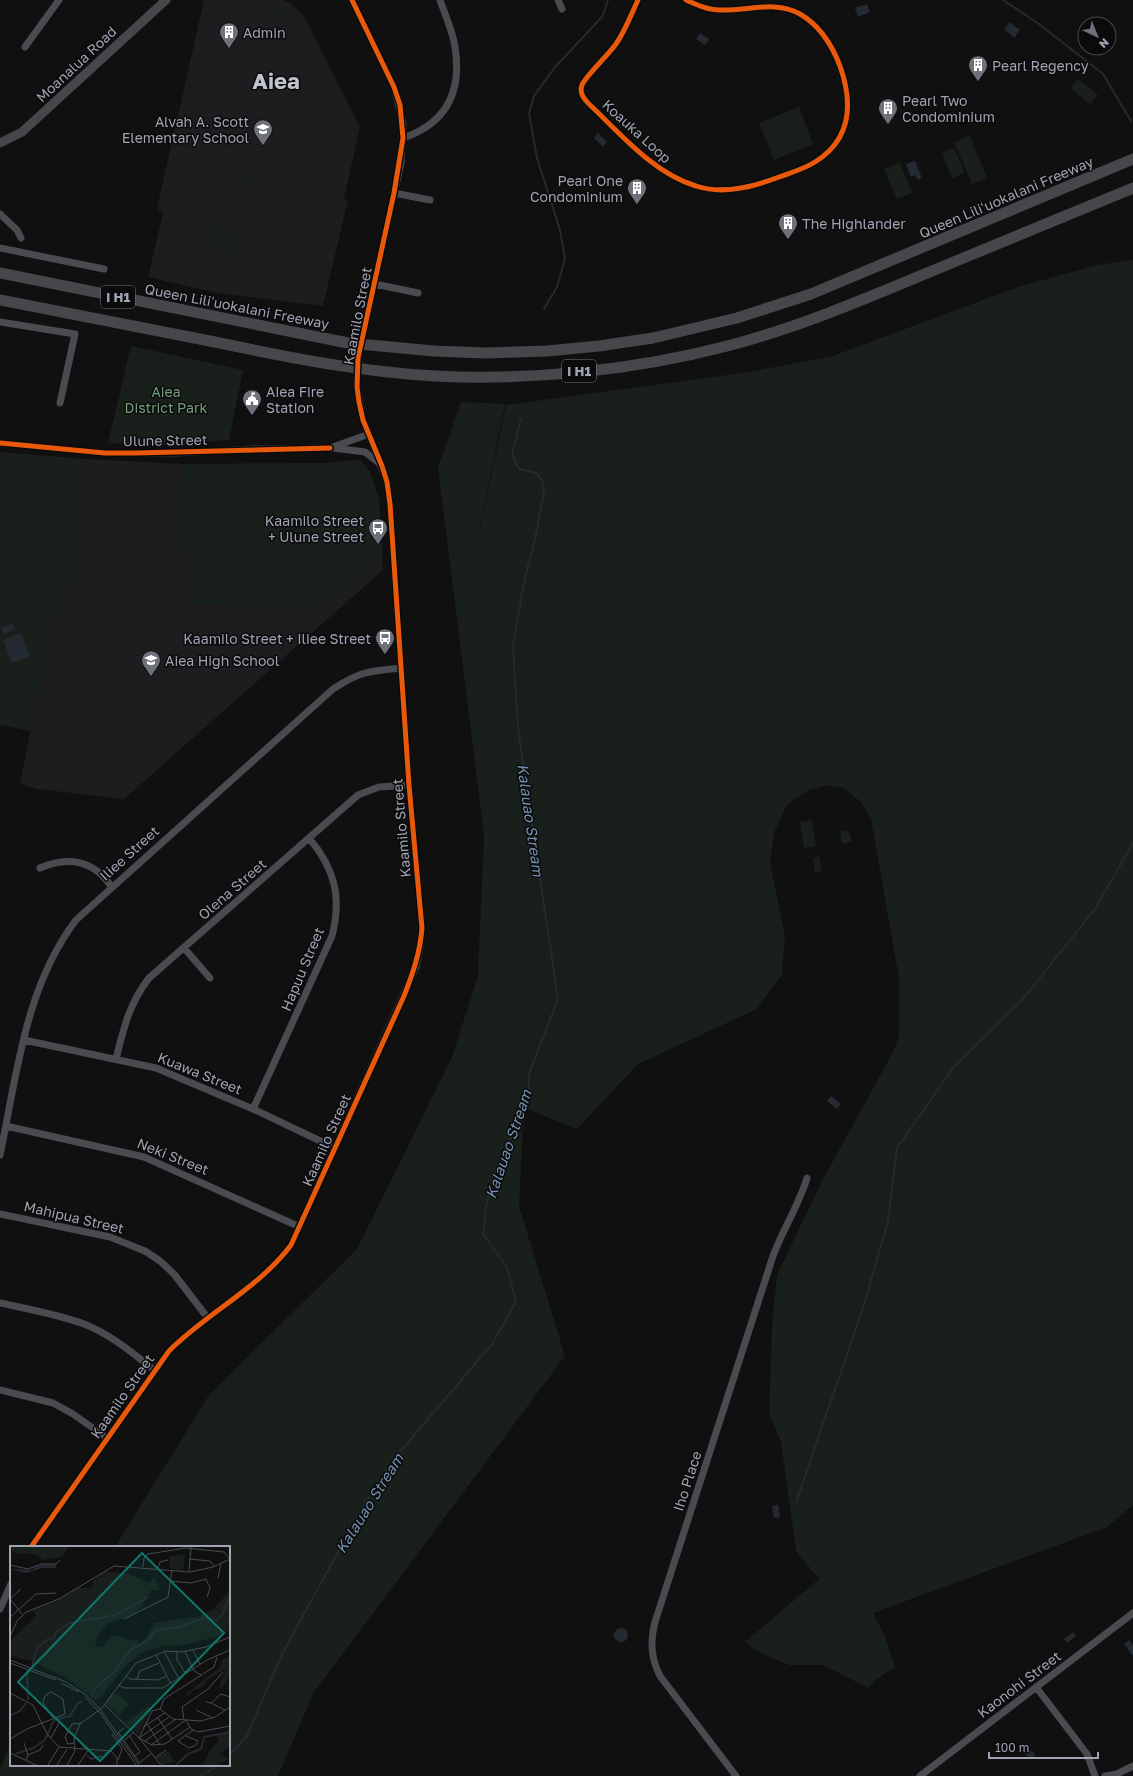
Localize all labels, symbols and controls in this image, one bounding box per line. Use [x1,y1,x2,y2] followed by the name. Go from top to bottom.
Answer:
[1077,16,1117,56] north arrow
[218,21,240,49] building icon: Admin
[32,22,120,106] street label: Moanalua Road
[243,24,286,41] place label: Admin
[1097,36,1112,51] text: N
[967,54,989,82] building icon: Pearl Regency
[992,57,1089,74] place label: Pearl Regency
[252,67,300,94] district label: Aiea
[902,92,995,125] place label: Pearl Two Condominium
[599,96,675,166] street label: Koauka Loop
[877,97,899,125] building icon: Pearl Two Condominium
[122,113,249,146] place label: Alvah A. Scott Elementary School
[252,118,274,146] school or university icon: Alvah A. Scott Elementary School
[916,153,1096,241] street label: Queen Liliʻuokalani Freeway
[530,172,623,205] place label: Pearl One Condominium
[626,177,648,205] building icon: Pearl One Condominium
[777,212,799,240] building icon: The Highlander
[802,215,906,232] place label: The Highlander
[339,266,375,366] street label: Kaamilo Street
[143,280,331,332] street label: Queen Liliʻuokalani Freeway
[101,286,135,308] road number: I H1
[562,360,596,382] road number: I H1
[125,383,207,416] park label: Aiea District Park
[266,383,324,416] place label: Aiea Fire Station
[241,388,263,416] public building icon: Aiea Fire Station
[122,431,208,449] street label: Ulune Street
[265,512,364,545] place label: Kaamilo Street + Ulune Street
[367,517,389,545] bus stop icon: Kaamilo Street + Ulune Street
[374,627,396,655] bus stop icon: Kaamilo Street + Iliee Street
[183,630,371,647] place label: Kaamilo Street + Iliee Street
[140,649,162,677] school or university icon: Aiea High School
[165,652,279,669] place label: Aiea High School
[514,762,548,878] water label: Kalauao Stream
[388,778,414,878] street label: Kaamilo Street
[96,822,162,884] street label: Iliee Street
[195,855,269,923] street label: Olena Street
[277,925,327,1013] street label: Hapuu Street
[155,1048,245,1098] street label: Kuawa Street
[481,1087,535,1201] water label: Kalauao Stream
[298,1091,354,1189] street label: Kaamilo Street
[135,1134,211,1178] street label: Neki Street
[22,1197,126,1237] street label: Mahipua Street
[87,1351,157,1441] street label: Kaamilo Street
[331,1449,407,1556] water label: Kalauao Stream
[669,1449,705,1513] street label: Iho Place
[10,1546,230,1766] inset map
[974,1647,1064,1721] street label: Kaonohi Street
[989,1734,1098,1760] scale bar
[995,1740,1029,1755] text: 100 m

